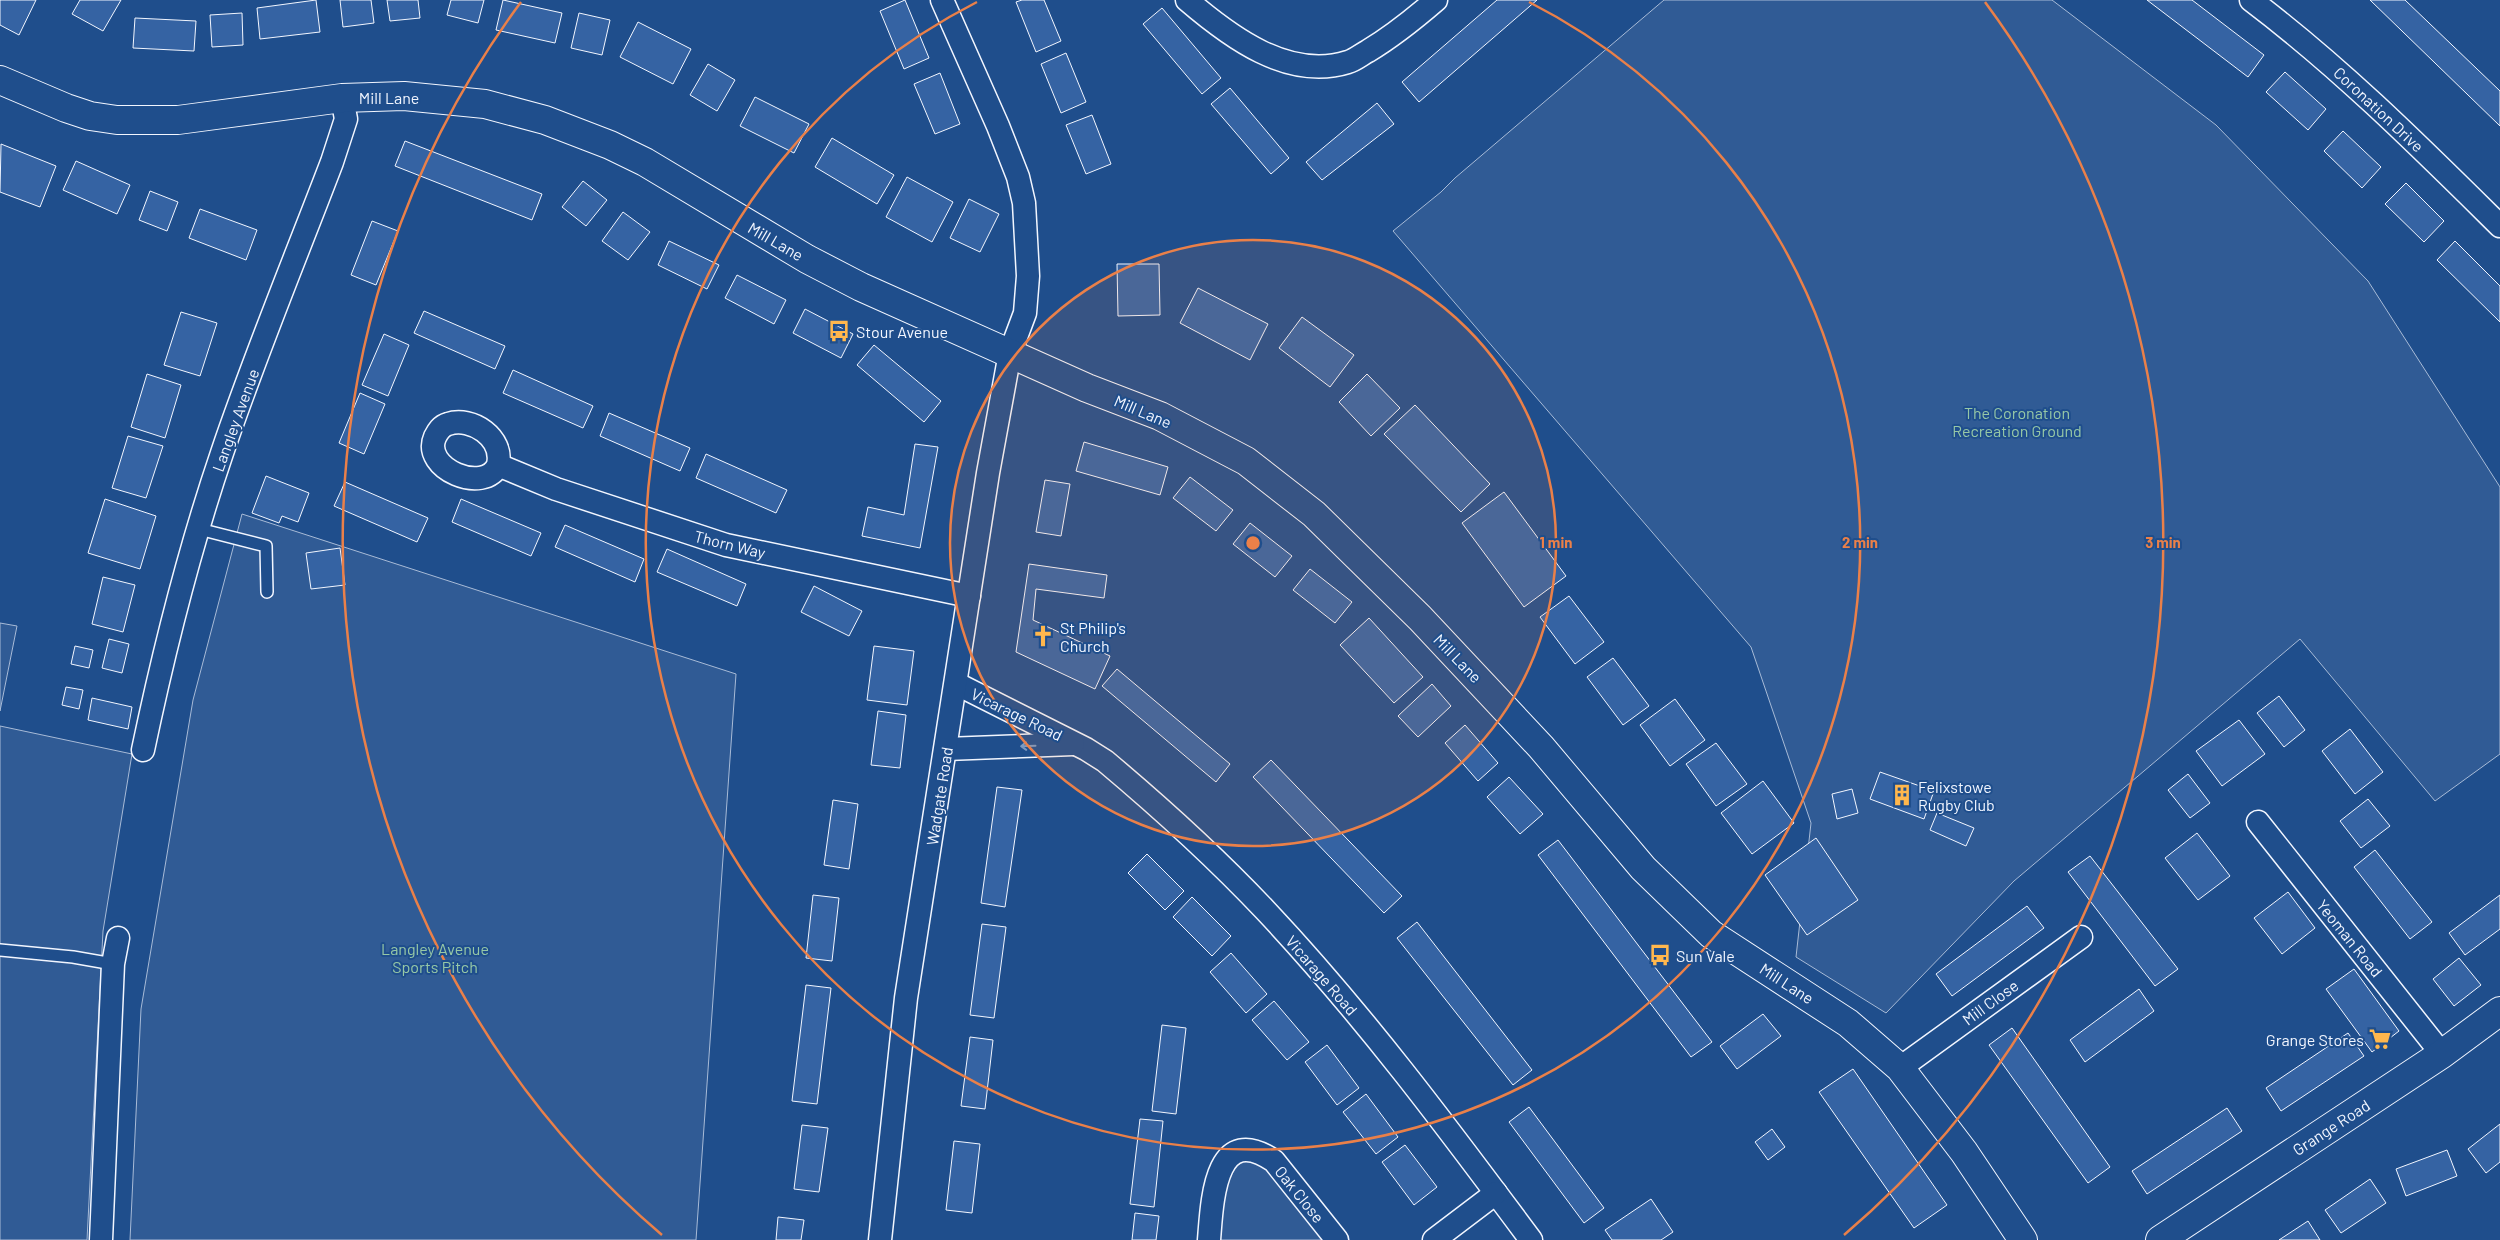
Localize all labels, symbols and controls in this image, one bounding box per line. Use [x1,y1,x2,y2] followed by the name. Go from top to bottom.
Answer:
[2330,63,2428,155] street label: Coronation Drive
[359,88,419,107] street label: Mill Lane
[745,218,807,264] street label: Mill Lane
[826,318,852,344] bus stop icon: Stour Avenue
[856,322,948,341] place label: Stour Avenue
[208,366,262,474] street label: Langley Avenue
[1111,390,1175,432] street label: Mill Lane
[1952,403,2082,440] park label: The Coronation Recreation Ground
[692,526,768,562] street label: Thorn Way
[1540,533,1572,551] text: 1 min
[1842,533,1878,551] text: 2 min
[2145,533,2181,551] text: 3 min
[1244,534,1262,552] centre of rings
[1060,618,1126,655] place label: St Philip's Church
[1030,623,1056,649] church icon: St Philip's Church
[1430,630,1486,686] street label: Mill Lane
[968,684,1066,744] street label: Vicarage Road
[1020,741,1036,750] one-way arrow
[922,745,956,847] street label: Wadgate Road
[1918,777,1995,814] place label: Felixstowe Rugby Club
[1889,782,1915,808] building icon: Felixstowe Rugby Club
[2313,896,2387,980] street label: Yeoman Road
[1282,931,1362,1019] street label: Vicarage Road
[381,939,489,976] park label: Langley Avenue Sports Pitch
[1647,942,1673,968] bus stop icon: Sun Vale
[1676,946,1735,965] place label: Sun Vale
[1757,959,1817,1007] street label: Mill Lane
[1958,975,2022,1029] street label: Mill Close
[2367,1026,2393,1052] supermarket icon: Grange Stores
[2266,1030,2364,1049] place label: Grange Stores
[2289,1095,2373,1159] street label: Grange Road
[1271,1162,1329,1226] street label: Oak Close

